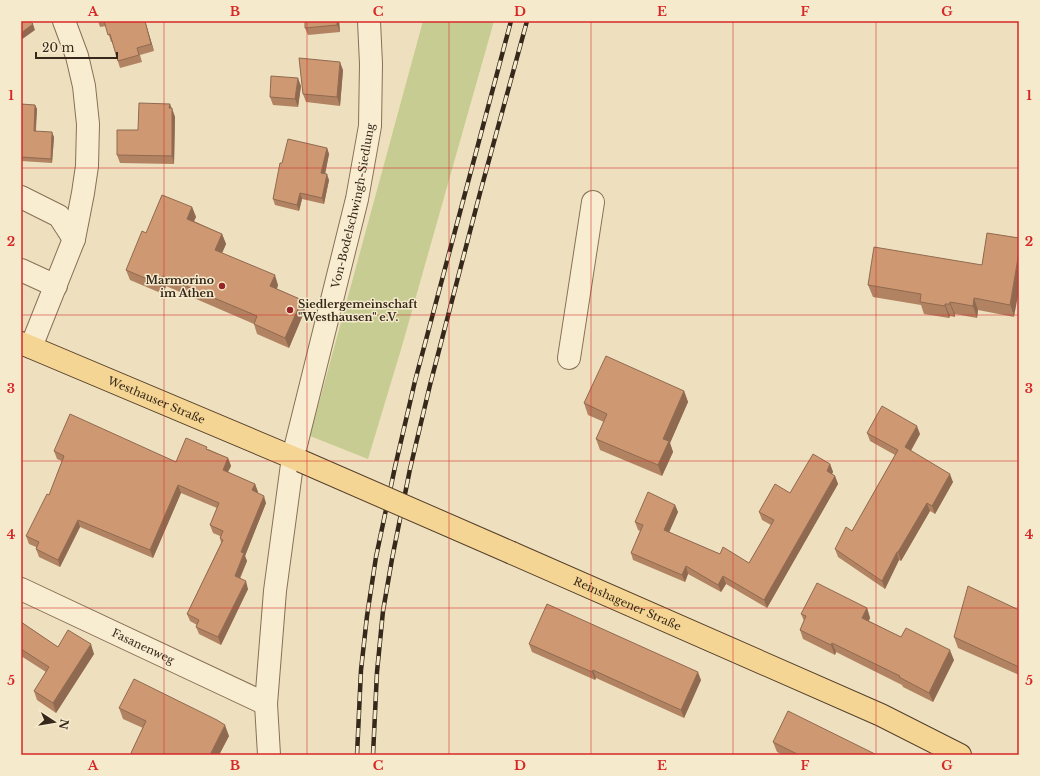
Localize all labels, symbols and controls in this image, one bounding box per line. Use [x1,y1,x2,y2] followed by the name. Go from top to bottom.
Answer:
[87,3,99,20] text: A
[230,3,240,20] text: B
[373,3,384,20] text: C
[514,3,526,20] text: D
[657,3,667,20] text: E
[801,3,810,20] text: F
[941,3,953,20] text: G
[36,34,117,60] scale bar
[42,40,74,55] text: 20 m
[8,87,14,104] text: 1
[1026,87,1032,104] text: 1
[328,122,377,291] street label: Von-Bodelschwingh-Siedlung
[7,233,15,250] text: 2
[1025,233,1033,250] text: 2
[145,273,214,300] place label: Marmorino im Athen
[217,281,227,291] marker: Marmorino im Athen
[298,297,418,324] place label: Siedlergemeinschaft "Westhausen" e.V.
[285,305,295,315] marker: Siedlergemeinschaft "Westhausen" e.V.
[105,373,207,427] street label: Westhauser Straße
[7,380,15,397] text: 3
[1025,380,1033,397] text: 3
[7,526,16,543] text: 4
[1025,526,1034,543] text: 4
[571,574,683,633] street label: Reinshagener Straße
[110,626,177,667] street label: Fasanenweg
[7,672,15,689] text: 5
[1025,672,1033,689] text: 5
[34,702,74,742] north arrow
[56,718,72,731] text: N
[87,757,99,774] text: A
[230,757,240,774] text: B
[373,757,384,774] text: C
[514,757,526,774] text: D
[657,757,667,774] text: E
[801,757,810,774] text: F
[941,757,953,774] text: G

